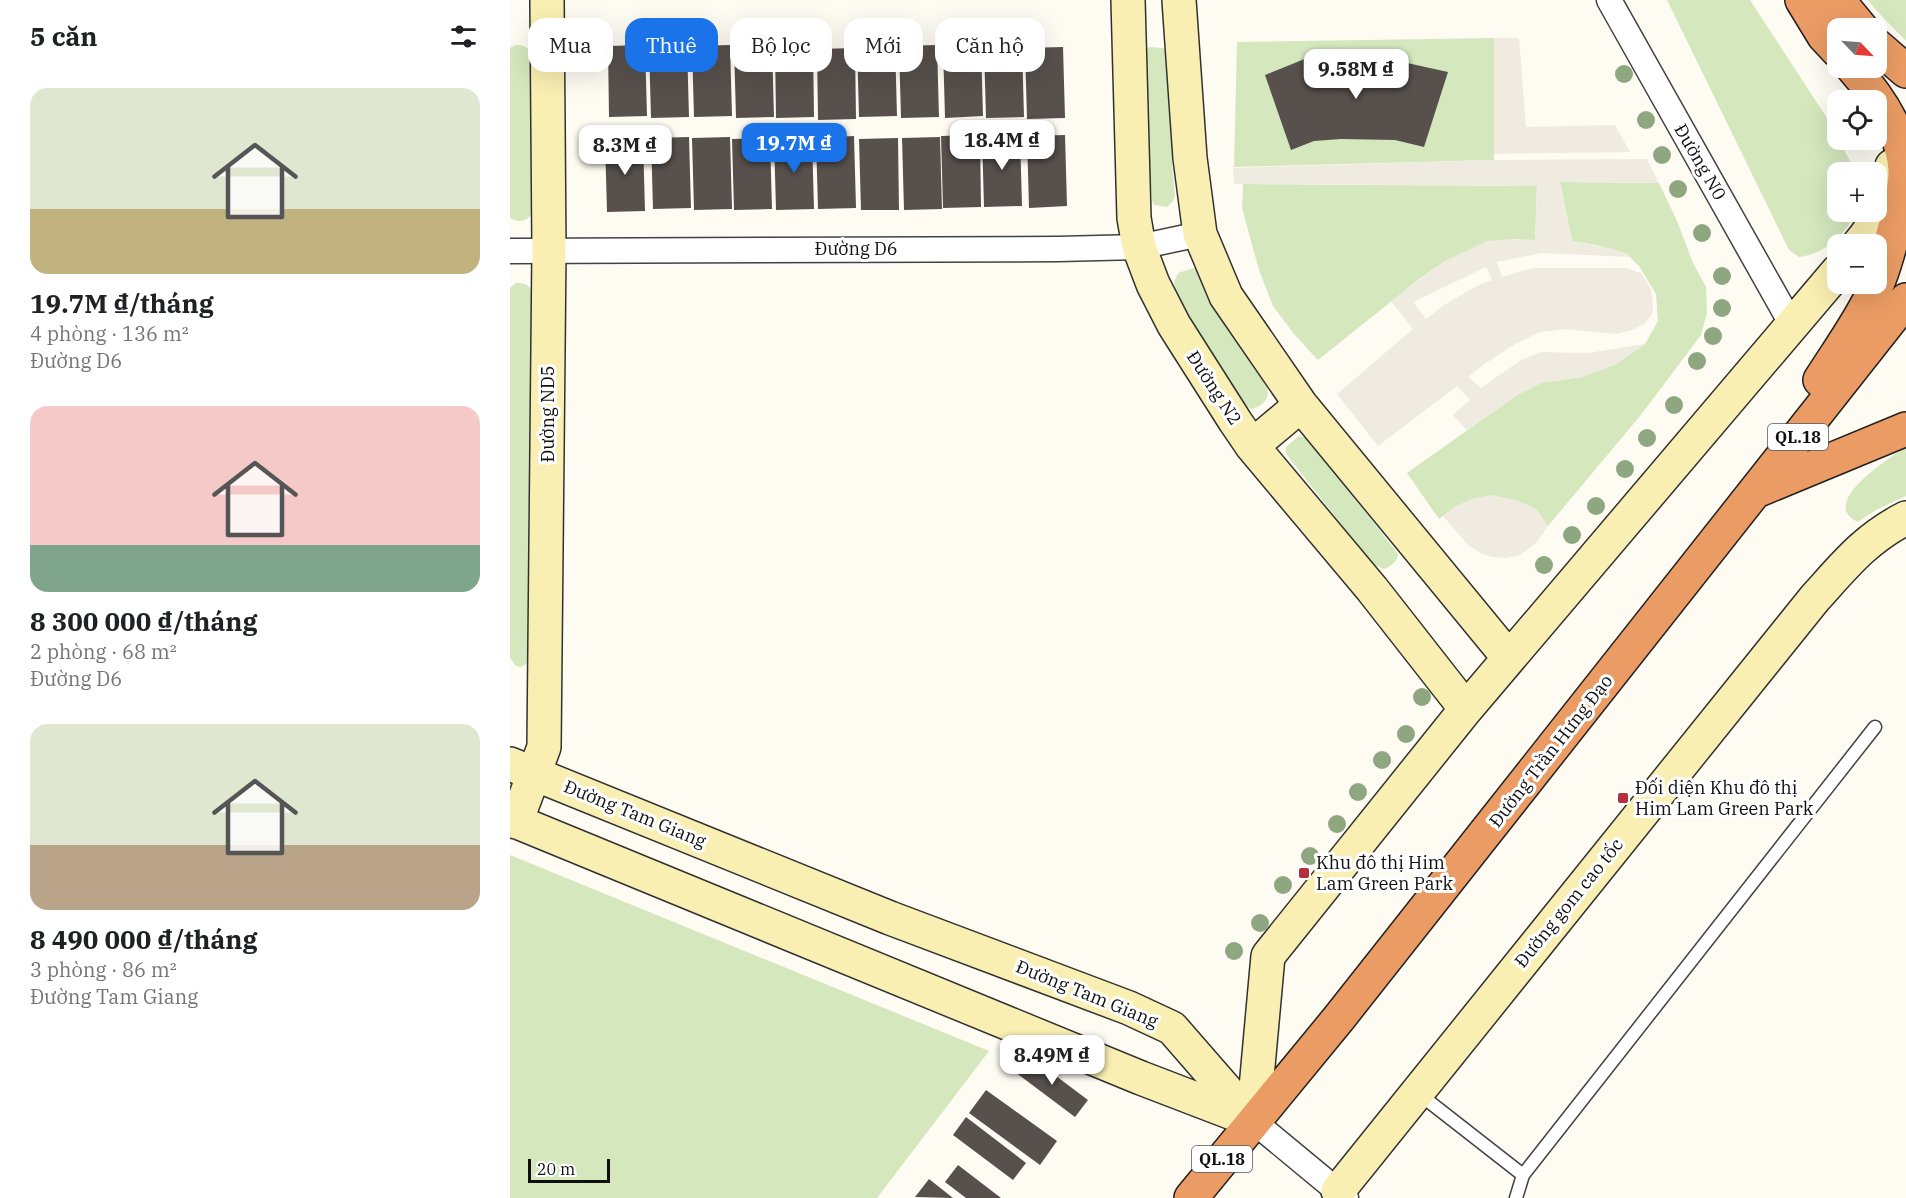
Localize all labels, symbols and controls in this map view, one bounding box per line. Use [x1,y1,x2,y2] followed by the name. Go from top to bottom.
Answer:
[528,18,613,72] chip: Mua
[625,18,718,72] chip: Thuê
[730,18,832,72] chip: Bộ lọc
[844,18,923,72] chip: Mới
[935,18,1045,72] chip: Căn hộ
[1827,18,1887,78] north arrow
[1827,18,1887,294] map controls
[30,19,98,53] text: 5 căn
[447,20,480,53] icon: filters
[1301,49,1411,100] pin: 9.58M ₫
[1318,55,1394,82] text: 9.58M ₫
[1827,90,1887,150] button: locate
[947,120,1057,171] pin: 18.4M ₫
[1669,120,1731,204] street label: Đường N0
[739,123,849,174] pin: 19.7M ₫
[576,125,674,176] pin: 8.3M ₫
[964,126,1040,153] text: 18.4M ₫
[201,127,309,235] icon: home
[756,129,832,156] text: 19.7M ₫
[593,131,657,158] text: 8.3M ₫
[1827,162,1887,222] button: +
[1827,234,1887,294] button: −
[815,237,897,260] street label: Đường D6
[30,286,214,320] text: 19.7M ₫/tháng
[30,320,189,347] text: 4 phòng · 136 m²
[1182,346,1247,429] street label: Đường N2
[30,347,122,374] text: Đường D6
[536,366,559,462] street label: Đường ND5
[1768,424,1828,450] road number: QL.18
[201,445,309,553] icon: home
[30,604,258,638] text: 8 300 000 ₫/tháng
[30,638,177,665] text: 2 phòng · 68 m²
[30,665,122,692] text: Đường D6
[1484,670,1618,832] street label: Đường Trần Hưng Đạo
[201,763,309,871] icon: home
[561,775,710,853] street label: Đường Tam Giang
[1635,776,1814,820] place label: Đối diện Khu đô thị Him Lam Green Park
[1616,791,1630,805] marker: Đối diện Khu đô thị Him Lam Green Park
[1509,833,1628,972] street label: Đường gom cao tốc
[1316,851,1454,895] place label: Khu đô thị Him Lam Green Park
[1297,866,1311,880] marker: Khu đô thị Him Lam Green Park
[30,922,258,956] text: 8 490 000 ₫/tháng
[1013,955,1162,1033] street label: Đường Tam Giang
[30,956,177,983] text: 3 phòng · 86 m²
[30,983,198,1010] text: Đường Tam Giang
[997,1035,1107,1086] pin: 8.49M ₫
[1014,1041,1090,1068] text: 8.49M ₫
[1192,1146,1252,1172] road number: QL.18
[528,1156,610,1184] scale bar
[537,1159,575,1179] text: 20 m

